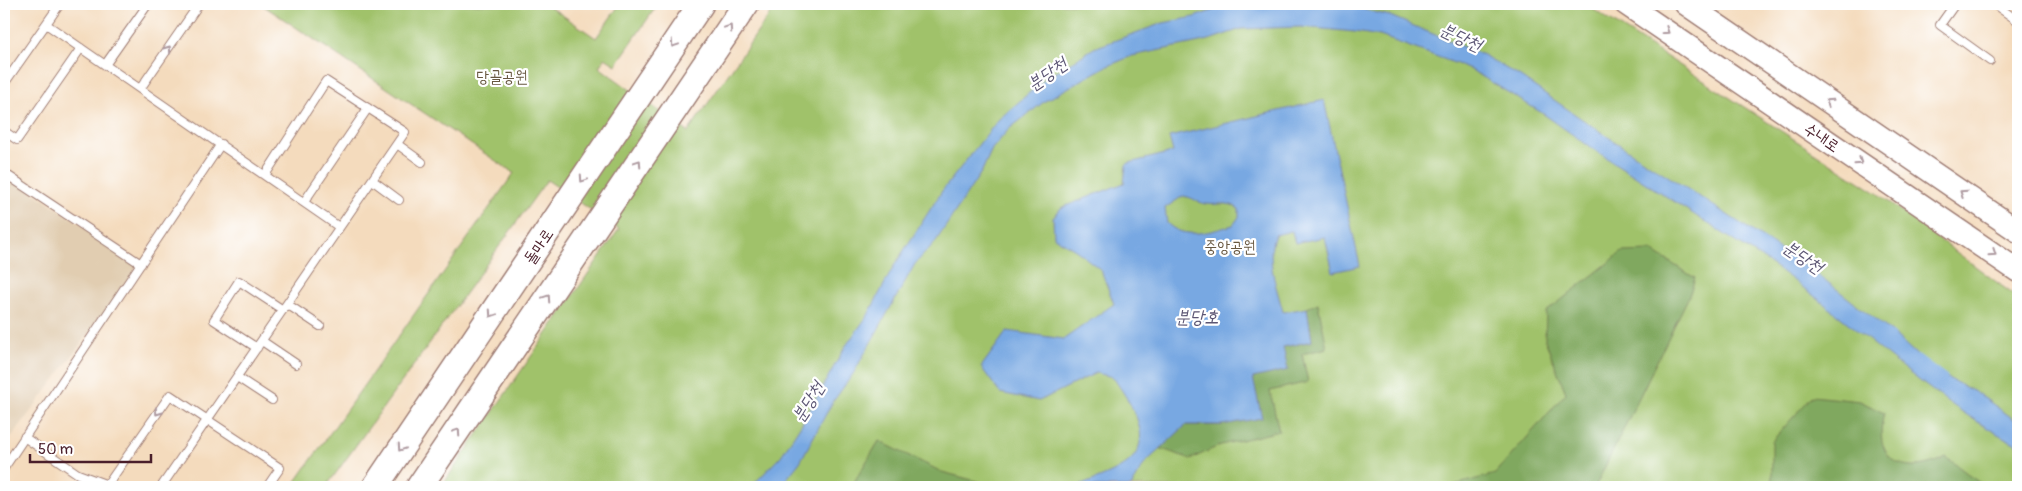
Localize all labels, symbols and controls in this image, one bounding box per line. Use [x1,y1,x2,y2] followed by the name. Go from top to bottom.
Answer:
[1436,18,1487,58] water label: 분당천
[723,24,732,34] one-way arrow
[1661,25,1670,34] one-way arrow
[671,38,680,48] one-way arrow
[162,45,171,54] one-way arrow
[1023,52,1073,96] water label: 분당천
[476,67,528,87] park label: 당골공원
[1826,99,1835,108] one-way arrow
[1800,119,1843,157] street label: 수내로
[1853,156,1862,165] one-way arrow
[632,159,641,169] one-way arrow
[580,173,589,183] one-way arrow
[1960,190,1969,199] one-way arrow
[520,225,558,268] street label: 돌마로
[1778,236,1828,280] water label: 분당천
[1204,237,1256,257] park label: 중앙공원
[1988,247,1997,257] one-way arrow
[541,294,551,303] one-way arrow
[1175,306,1219,329] water label: 분당호
[489,308,498,317] one-way arrow
[787,376,830,427] water label: 분당천
[155,406,164,416] one-way arrow
[450,429,460,438] one-way arrow
[30,431,151,463] scale bar
[38,440,73,459] text: 50 m
[398,443,407,452] one-way arrow

